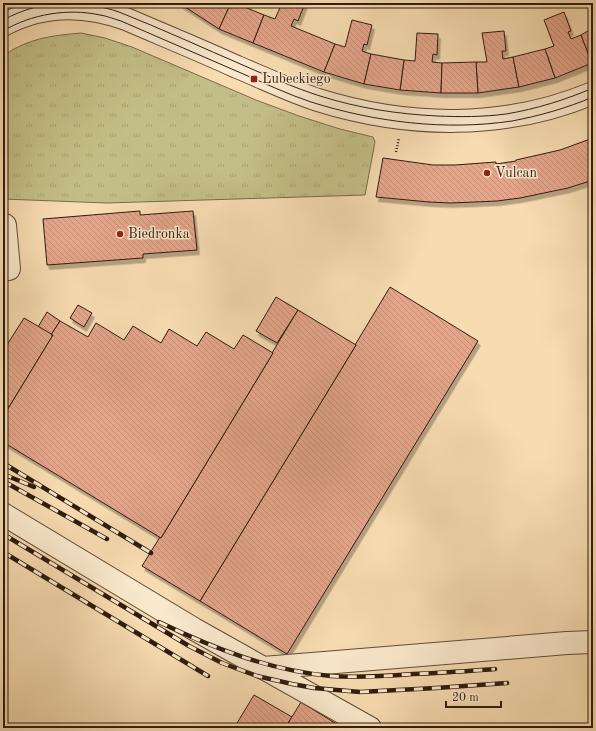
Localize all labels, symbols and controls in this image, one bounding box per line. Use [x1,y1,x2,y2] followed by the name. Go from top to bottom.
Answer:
[262,72,331,86] place label: Lubeckiego
[249,74,259,84] marker: Lubeckiego
[495,166,537,180] place label: Vulcan
[482,168,492,178] marker: Vulcan
[128,227,190,241] place label: Biedronka
[115,229,125,239] marker: Biedronka
[446,683,501,709] scale bar
[452,692,479,704] text: 20 m

